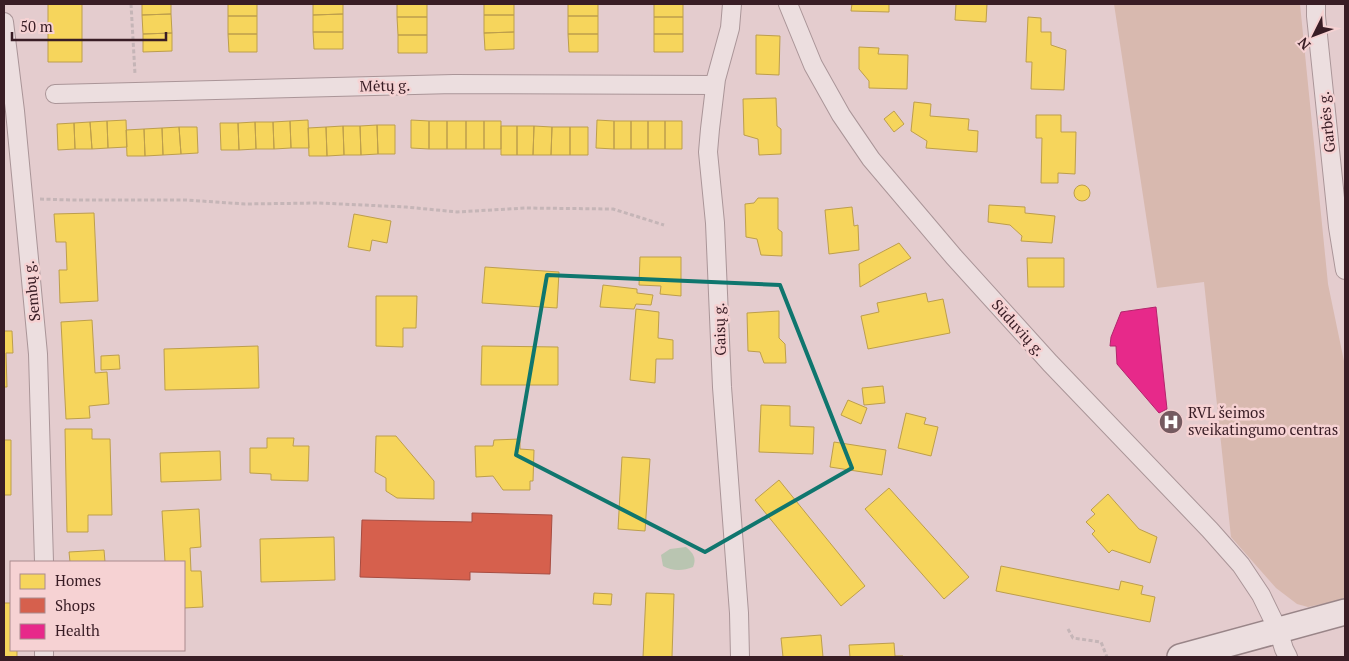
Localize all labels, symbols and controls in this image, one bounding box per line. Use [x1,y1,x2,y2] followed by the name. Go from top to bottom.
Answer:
[12,10,166,42] scale bar
[1289,10,1339,60] north arrow
[20,16,53,36] text: 50 m
[1293,33,1315,54] text: N
[360,75,410,95] street label: Mėtų g.
[1313,90,1339,154] street label: Garbės g.
[18,260,44,323] street label: Sembų g.
[988,295,1050,360] street label: Sūduvių g.
[708,302,730,356] street label: Gaisų g.
[1188,402,1338,439] place label: RVL šeimos sveikatingumo centras
[1158,409,1184,435] hospital icon: RVL šeimos sveikatingumo centras
[10,561,185,651] legend
[55,570,101,590] text: Homes
[55,595,95,615] text: Shops
[55,620,100,640] text: Health

